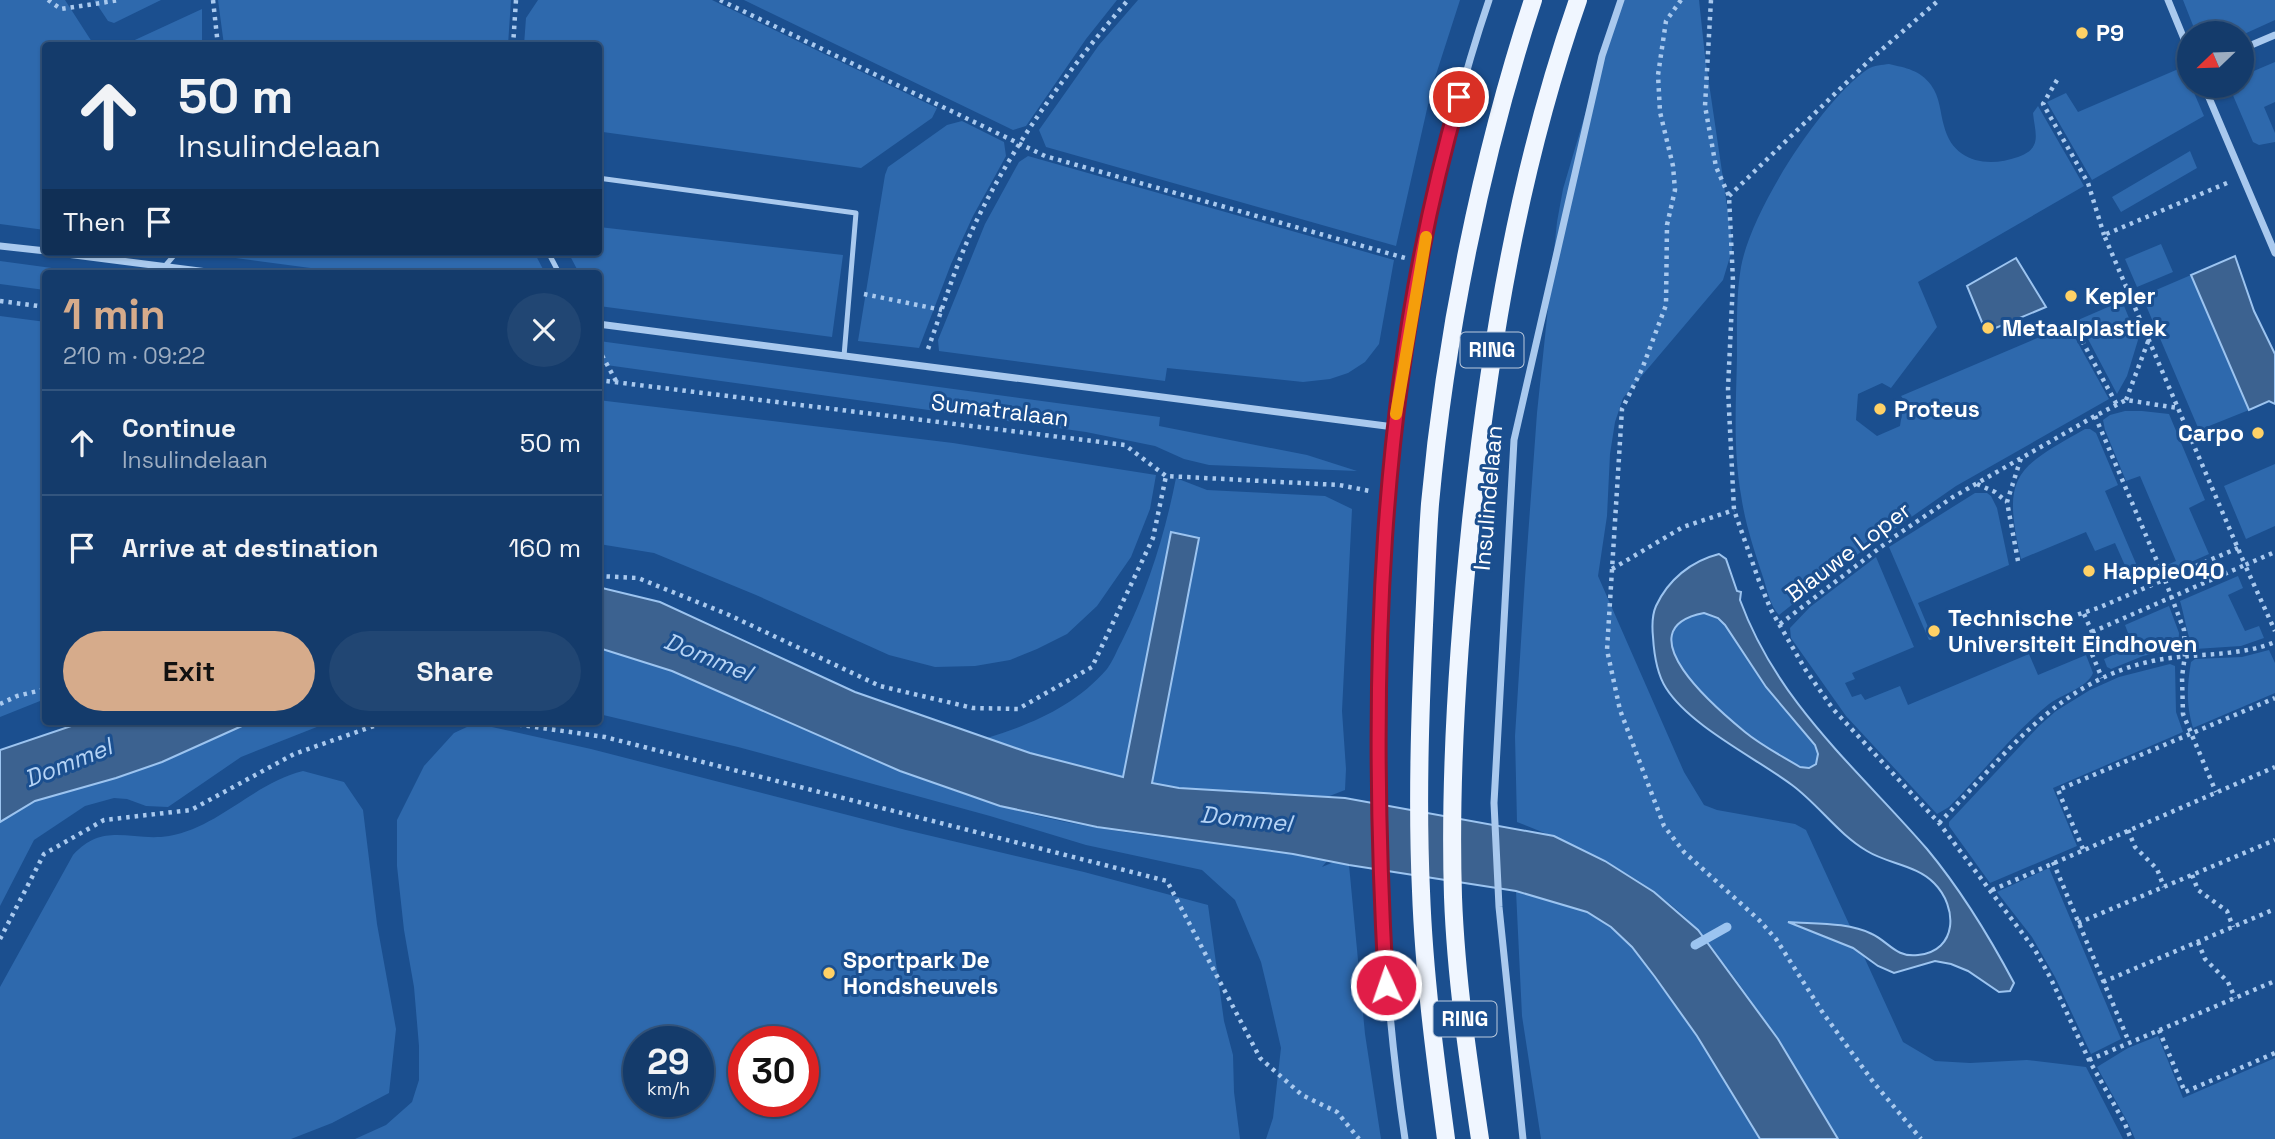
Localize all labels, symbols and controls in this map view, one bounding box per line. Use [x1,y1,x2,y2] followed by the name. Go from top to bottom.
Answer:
[2096,18,2124,48] place label: P9
[2177,21,2254,98] north arrow
[2177,21,2254,98] map controls
[2074,25,2090,41] marker: P9
[178,65,293,127] text: 50 m
[1429,67,1489,127] pin
[63,70,154,161] icon: ahead
[1440,78,1478,116] icon: arrive
[178,126,381,166] text: Insulindelaan
[140,203,178,241] icon: arrive
[63,205,126,239] text: Then
[2085,281,2156,311] place label: Kepler
[63,288,166,341] text: 1 min
[2063,288,2079,304] marker: Kepler
[507,293,581,367] button: close
[2002,313,2167,343] place label: Metaalplastiek
[1980,320,1996,336] marker: Metaalplastiek
[1460,332,1524,368] road number: RING
[63,341,205,371] text: 210 m · 09:22
[929,387,1071,433] street label: Sumatralaan
[1894,394,1980,424] place label: Proteus
[1872,401,1888,417] marker: Proteus
[122,411,236,445] text: Continue
[2178,418,2244,448] place label: Carpo
[63,424,101,462] icon: ahead
[1467,424,1509,572] street label: Insulindelaan
[2250,425,2266,441] marker: Carpo
[520,426,581,460] text: 50 m
[122,445,268,475] text: Insulindelaan
[1779,495,1917,609] street label: Blauwe Loper
[63,529,101,567] icon: arrive
[122,531,379,565] text: Arrive at destination
[509,531,581,565] text: 160 m
[2103,556,2225,586] place label: Happie040
[2081,563,2097,579] marker: Happie040
[1948,603,2197,659] place label: Technische Universiteit Eindhoven
[1926,623,1942,639] marker: Technische Universiteit Eindhoven
[660,625,760,689] water label: Dommel
[63,631,315,711] button: Exit
[329,631,581,711] button: Share
[19,730,119,794] water label: Dommel
[1199,798,1297,839] water label: Dommel
[843,945,998,1001] place label: Sportpark De Hondsheuvels
[1349,948,1423,1022] position arrow
[821,965,837,981] marker: Sportpark De Hondsheuvels
[1434,1002,1496,1036] road number: RING
[728,1026,819,1117] speed limit sign: 30
[647,1040,690,1084] text: 29
[647,1077,690,1100] text: km/h

